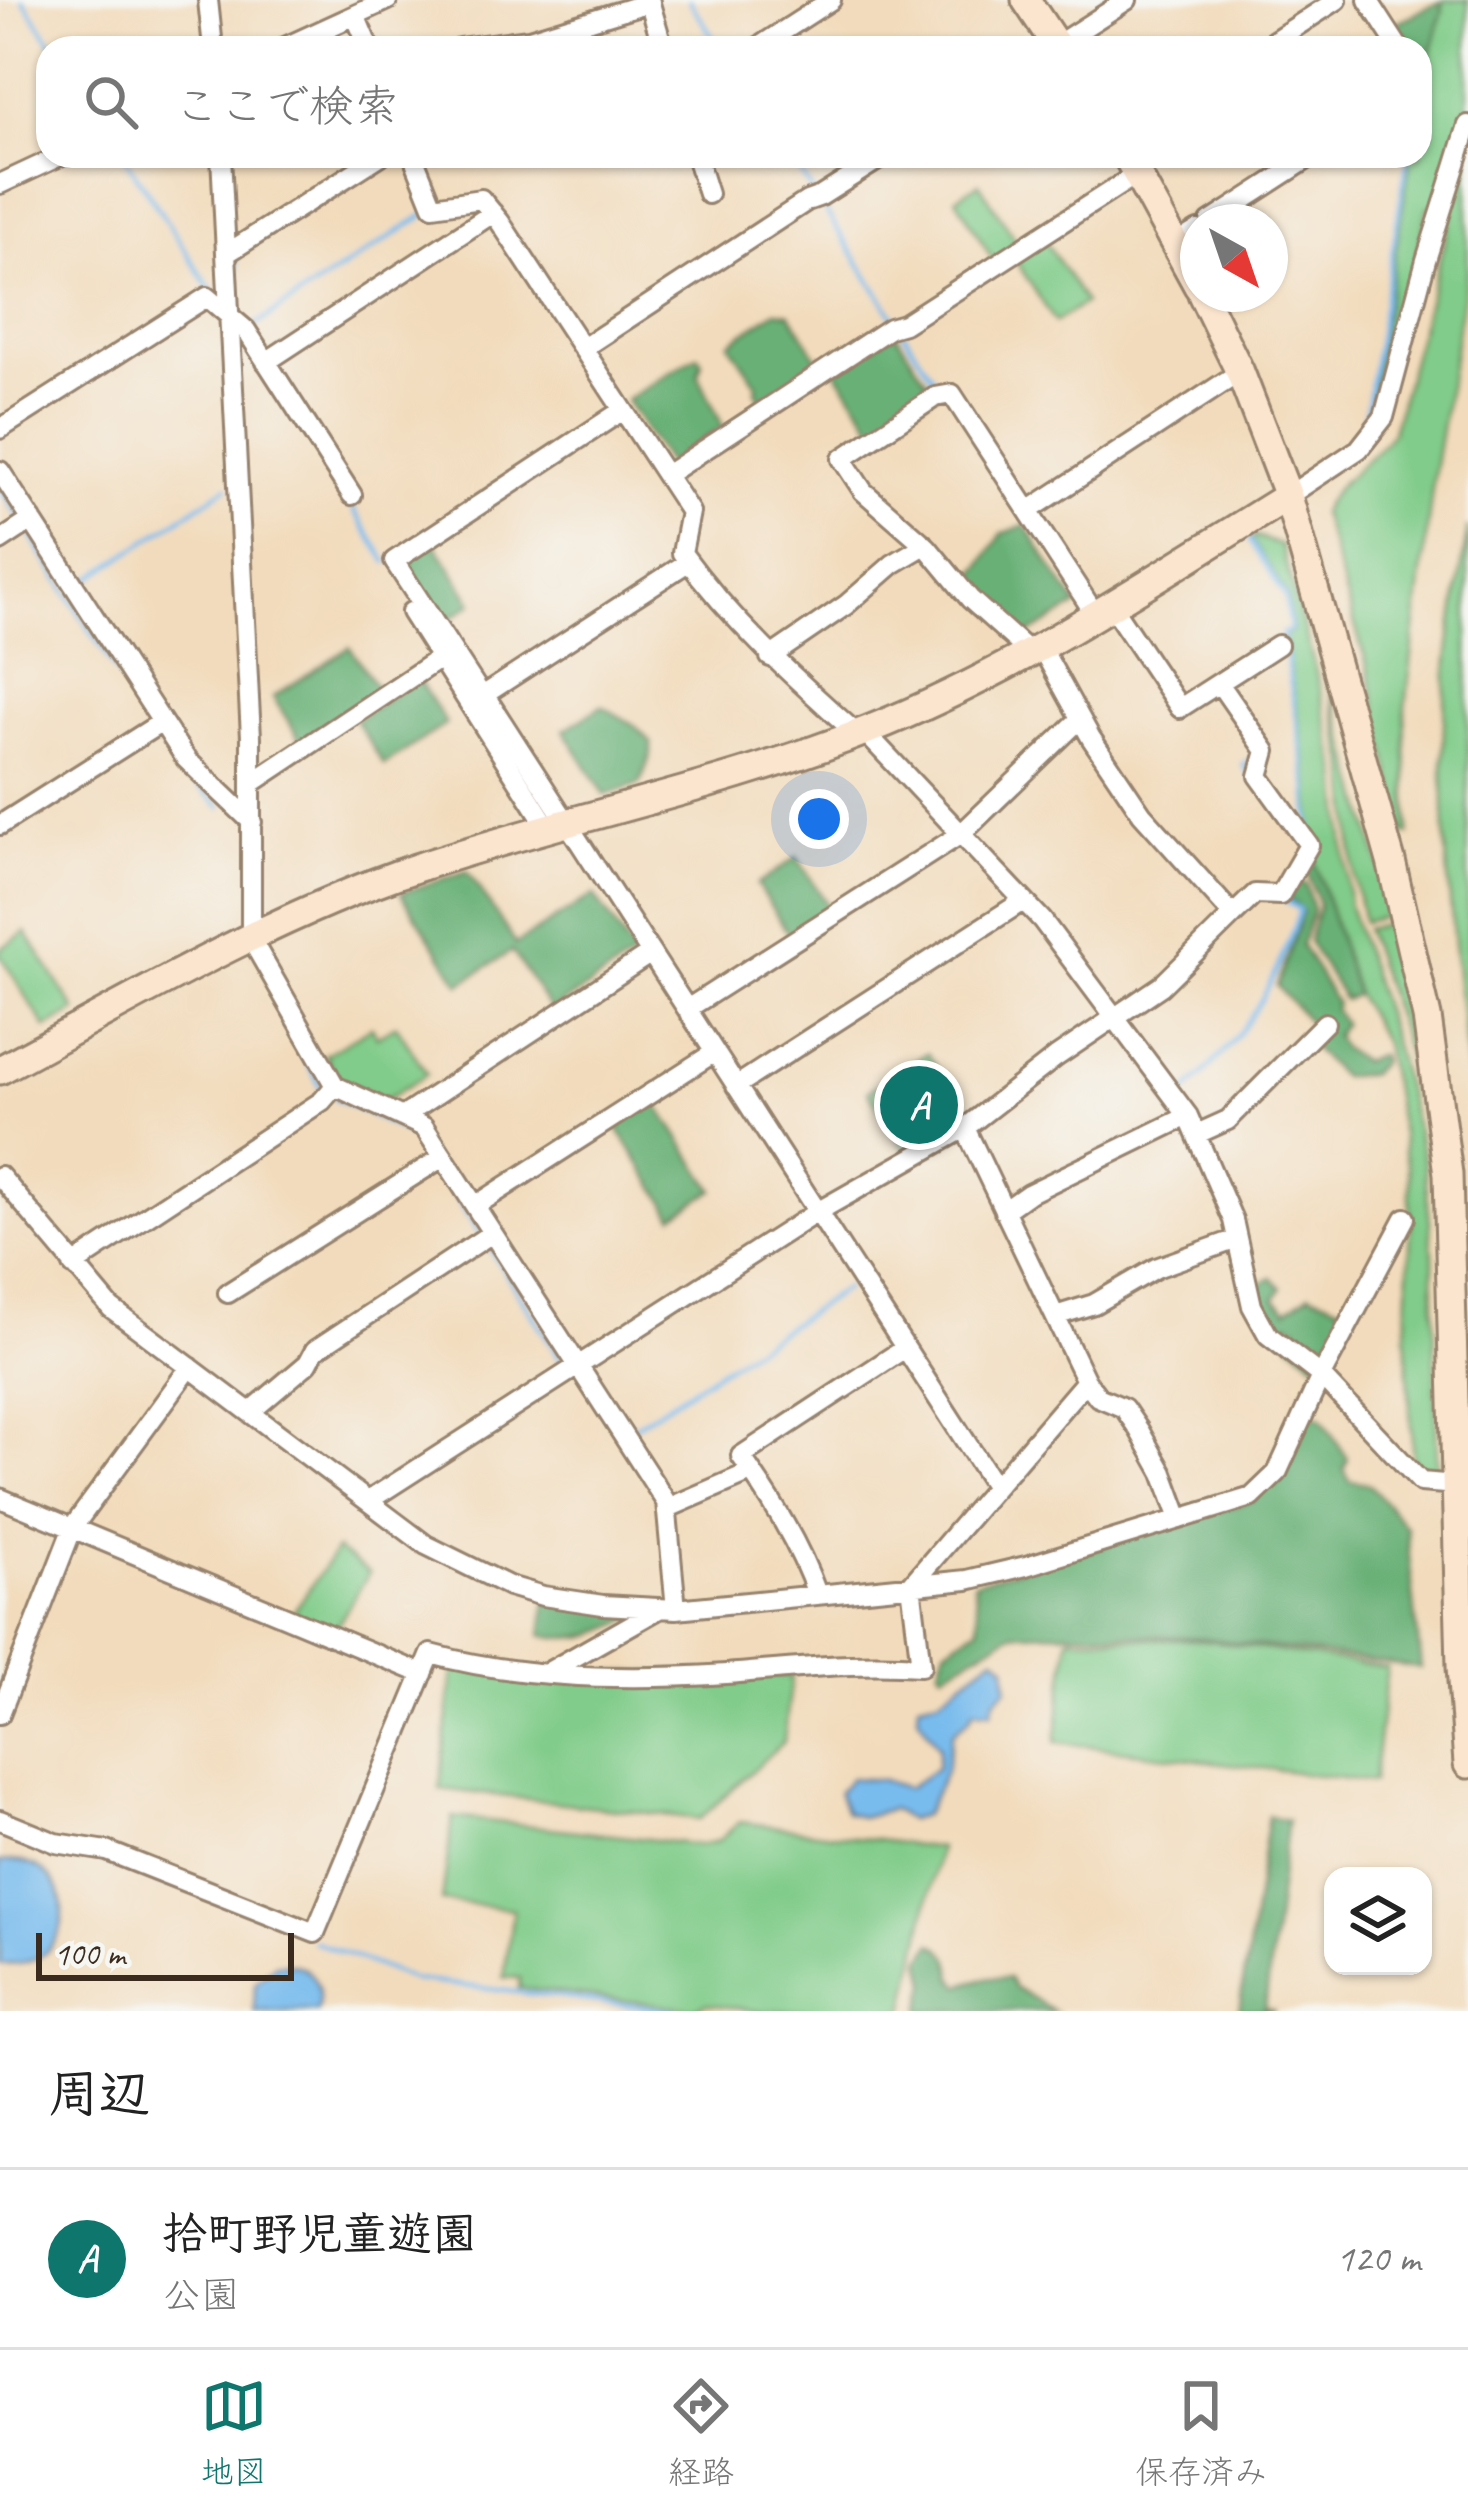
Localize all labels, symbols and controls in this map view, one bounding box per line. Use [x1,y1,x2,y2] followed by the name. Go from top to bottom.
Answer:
[36,36,1432,168] search box
[78,69,144,135] icon: search
[174,78,399,135] text: ここで検索
[1180,204,1288,312] north arrow
[789,789,849,849] your location
[880,1060,958,1150] pin: A
[1324,1867,1432,1975] map controls
[1324,1867,1432,1975] button: layers
[36,1927,294,1980] scale bar
[54,1933,125,1975] text: 100 m
[48,2062,150,2126] text: 周辺
[162,2206,477,2263] text: 拾町野児童遊園
[77,2234,97,2283] text: A
[1336,2234,1420,2283] text: 120 m
[162,2271,240,2320] text: 公園
[201,2373,267,2493] tab: 地図
[668,2373,734,2493] tab: 経路
[1135,2373,1267,2493] tab: 保存済み

